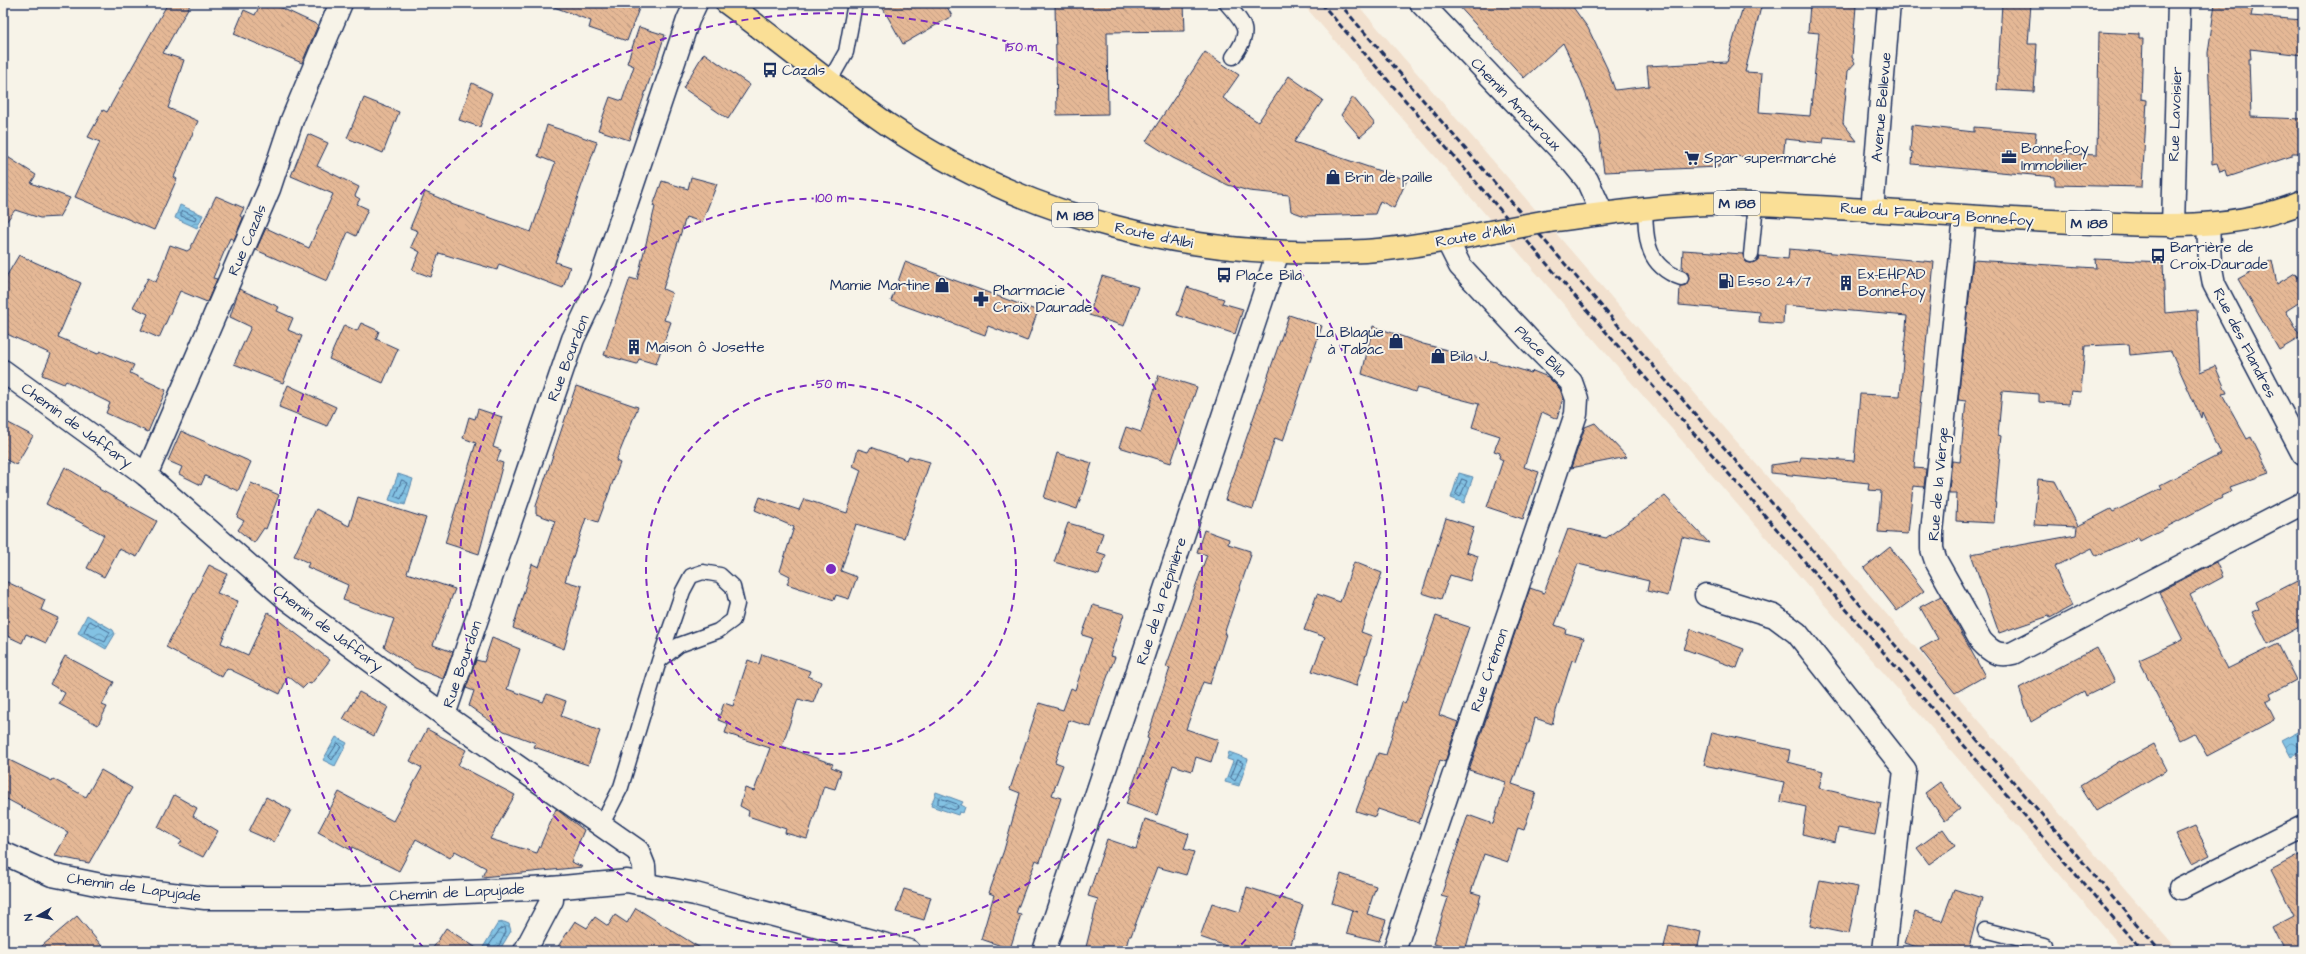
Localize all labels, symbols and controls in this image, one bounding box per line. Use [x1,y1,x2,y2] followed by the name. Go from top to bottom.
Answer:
[1005,39,1038,56] text: 150 m
[1866,51,1897,163] street label: Avenue Bellevue
[1466,53,1566,156] street label: Chemin Amouroux
[782,60,826,81] place label: Cazals
[761,61,779,79] bus stop icon: Cazals
[2163,66,2188,162] street label: Rue Lavoisier
[2021,138,2089,176] place label: Bonnefoy Immobilier
[1704,148,1836,169] place label: Spar supermarché
[2000,148,2018,166] office icon: Bonnefoy Immobilier
[1683,149,1701,167] supermarket icon: Spar supermarché
[1345,167,1433,188] place label: Brin de paille
[1324,168,1342,186] shop icon: Brin de paille
[816,190,847,207] text: 100 m
[1714,191,1760,215] road number: M 188
[1840,197,2034,233] street label: Rue du Faubourg Bonnefoy
[223,201,272,279] street label: Rue Cazals
[1052,203,1098,227] road number: M 188
[2066,211,2112,235] road number: M 188
[1113,217,1196,254] street label: Route d'Albi
[1434,218,1517,253] street label: Route d'Albi
[2170,237,2268,275] place label: Barrière de Croix-Daurade
[2149,247,2167,265] bus stop icon: Barrière de Croix-Daurade
[1858,264,1926,303] place label: Ex-EHPAD Bonnefoy
[1236,265,1302,286] place label: Place Bila
[1215,266,1233,284] bus stop icon: Place Bila
[1738,271,1811,292] place label: Esso 24/7
[1717,272,1735,290] fuel station icon: Esso 24/7
[1837,274,1855,292] building icon: Ex-EHPAD Bonnefoy
[830,275,930,296] place label: Mamie Martine
[933,276,951,294] shop icon: Mamie Martine
[993,280,1092,318] place label: Pharmacie Croix Daurade
[2208,284,2282,402] street label: Rue des Flandres
[972,290,990,308] pharmacy icon: Pharmacie Croix Daurade
[542,311,595,404] street label: Rue Bourdon
[1510,321,1572,382] street label: Place Bila
[1316,322,1384,360] place label: La Blague à Tabac
[1387,332,1405,350] shop icon: La Blague à Tabac
[646,337,765,358] place label: Maison ô Josette
[625,338,643,356] building icon: Maison ô Josette
[1450,346,1489,367] place label: Bila J.
[1429,347,1447,365] shop icon: Bila J.
[816,376,847,393] text: 50 m
[16,378,137,474] street label: Chemin de Jaffary
[1923,426,1955,542] street label: Rue de la Vierge
[1131,535,1192,668] street label: Rue de la Pépinière
[824,562,838,576] centre of rings
[268,580,387,678] street label: Chemin de Jaffary
[438,617,487,711] street label: Rue Bourdon
[1465,625,1514,715] street label: Rue Crémon
[65,868,202,907] street label: Chemin de Lapujade
[389,878,525,907] street label: Chemin de Lapujade
[18,896,58,936] north arrow
[21,913,37,922] text: N

